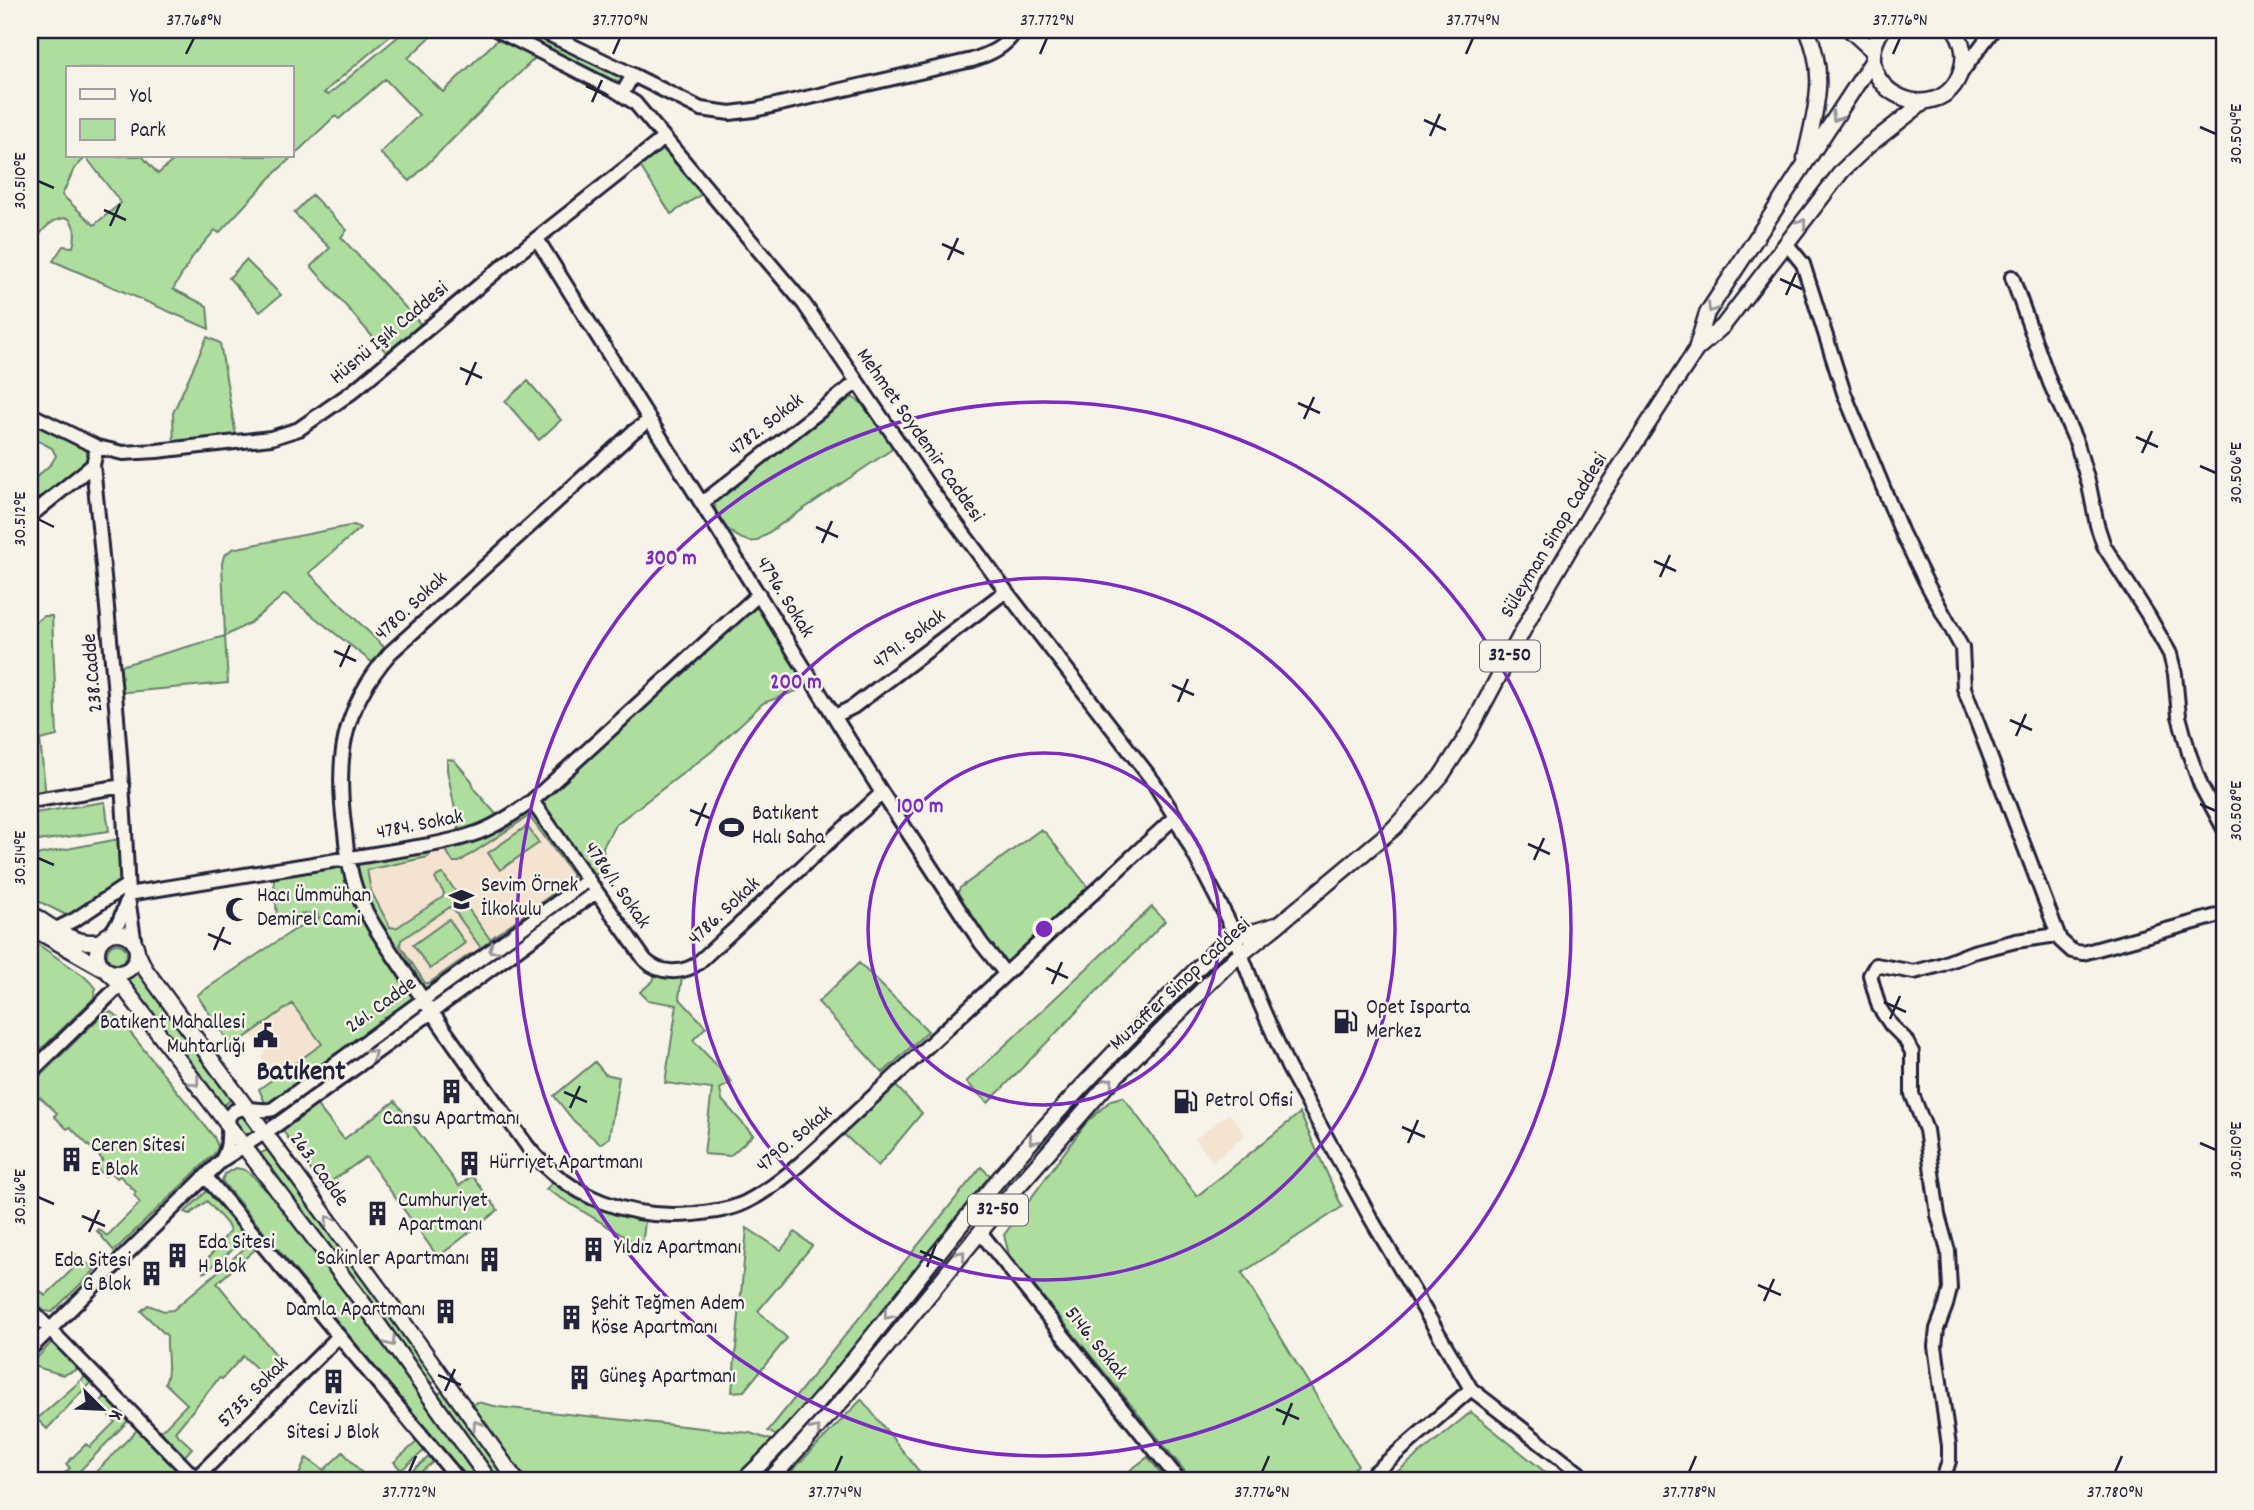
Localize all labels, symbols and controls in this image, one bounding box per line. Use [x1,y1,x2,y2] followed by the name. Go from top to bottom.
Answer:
[166,9,222,34] text: 37.768°N
[592,9,648,34] text: 37.770°N
[1020,9,1074,34] text: 37.772°N
[1446,9,1500,34] text: 37.774°N
[1872,9,1928,34] text: 37.776°N
[66,66,294,158] legend
[130,83,152,113] text: Yol
[2225,104,2250,164] text: 30.504°E
[1832,109,1844,122] one-way arrow
[130,117,166,147] text: Park
[9,153,34,209] text: 30.510°E
[1794,218,1807,231] one-way arrow
[324,275,456,393] street label: Hüsnü Işık Caddesi
[1707,300,1720,313] one-way arrow
[848,343,991,529] street label: Mehmet Soydemir Caddesi
[723,387,811,465] street label: 4782. Sokak
[2225,442,2250,504] text: 30.506°E
[1494,447,1616,624] street label: Süleyman Sinop Caddesi
[9,492,34,546] text: 30.512°E
[645,545,697,575] text: 300 m
[747,552,821,644] street label: 4796. Sokak
[369,565,455,649] street label: 4780. Sokak
[867,602,953,678] street label: 4791. Sokak
[76,632,112,714] street label: 238.Cadde
[1480,640,1540,671] road number: 32-50
[770,669,822,699] text: 200 m
[2225,781,2250,841] text: 30.508°E
[897,793,943,823] text: 100 m
[752,800,826,854] place label: Batıkent Halı Saha
[374,803,466,849] street label: 4784. Sokak
[718,813,746,841] sports icon: Batıkent Halı Saha
[9,831,34,885] text: 30.514°E
[575,836,657,936] street label: 4786/1. Sokak
[682,871,768,953] street label: 4786. Sokak
[481,872,578,926] place label: Sevim Örnek İlkokulu
[257,882,371,936] place label: Hacı Ümmühan Demirel Cami
[447,885,475,913] school or university icon: Sevim Örnek İlkokulu
[223,895,251,923] mosque icon: Hacı Ümmühan Demirel Cami
[1104,911,1259,1059] street label: Muzaffer Sinop Caddesi
[1032,917,1056,941] centre of rings
[488,941,501,953] one-way arrow
[340,970,424,1042] street label: 261. Cadde
[1366,994,1471,1048] place label: Opet Isparta Merkez
[1332,1007,1360,1035] fuel station icon: Opet Isparta Merkez
[100,1009,245,1063] place label: Batıkent Mahallesi Muhtarlığı
[251,1022,279,1050] public building icon: Batıkent Mahallesi Muhtarlığı
[364,1050,377,1062] one-way arrow
[257,1054,346,1094] district label: Batıkent
[187,1074,199,1087] one-way arrow
[437,1077,465,1105] building icon: Cansu Apartmanı
[1101,1077,1114,1090] one-way arrow
[1205,1087,1293,1117] place label: Petrol Ofisi
[1171,1088,1199,1116] fuel station icon: Petrol Ofisi
[750,1099,840,1181] street label: 4790. Sokak
[382,1105,520,1135] place label: Cansu Apartmanı
[2225,1122,2250,1178] text: 30.510°E
[281,1126,355,1214] street label: 263. Cadde
[1029,1131,1041,1144] one-way arrow
[91,1132,185,1186] place label: Ceren Sitesi E Blok
[57,1145,85,1173] building icon: Ceren Sitesi E Blok
[489,1149,643,1179] place label: Hürriyet Apartmanı
[455,1150,483,1178] building icon: Hürriyet Apartmanı
[9,1169,34,1225] text: 30.516°E
[398,1187,488,1241] place label: Cumhuriyet Apartmanı
[968,1194,1028,1226] road number: 32-50
[364,1200,392,1228] building icon: Cumhuriyet Apartmanı
[325,1215,337,1228] one-way arrow
[198,1229,275,1283] place label: Eda Sitesi H Blok
[614,1234,741,1264] place label: Yıldız Apartmanı
[580,1235,608,1263] building icon: Yıldız Apartmanı
[164,1242,192,1270] building icon: Eda Sitesi H Blok
[317,1245,469,1275] place label: Sakinler Apartmanı
[475,1246,503,1274] building icon: Sakinler Apartmanı
[54,1247,131,1301] place label: Eda Sitesi G Blok
[953,1250,966,1262] one-way arrow
[137,1260,165,1288] building icon: Eda Sitesi G Blok
[591,1290,745,1344] place label: Şehit Teğmen Adem Köse Apartmanı
[286,1296,425,1326] place label: Damla Apartmanı
[431,1297,459,1325] building icon: Damla Apartmanı
[1056,1301,1134,1387] street label: 5146. Sokak
[557,1303,585,1331] building icon: Şehit Teğmen Adem Köse Apartmanı
[884,1306,896,1319] one-way arrow
[382,1334,395,1347] one-way arrow
[211,1350,297,1436] street label: 5735. Sokak
[599,1363,736,1393] place label: Güneş Apartmanı
[565,1364,593,1392] building icon: Güneş Apartmanı
[319,1367,347,1395] building icon: Cevizli Sitesi J Blok
[66,1374,136,1444] north arrow
[287,1395,379,1449] place label: Cevizli Sitesi J Blok
[100,1405,128,1424] text: K
[472,1420,485,1433] one-way arrow
[808,1425,820,1438] one-way arrow
[382,1481,436,1506] text: 37.772°N
[808,1481,862,1506] text: 37.774°N
[1234,1481,1290,1506] text: 37.776°N
[1662,1481,1716,1506] text: 37.778°N
[2087,1481,2143,1506] text: 37.780°N

